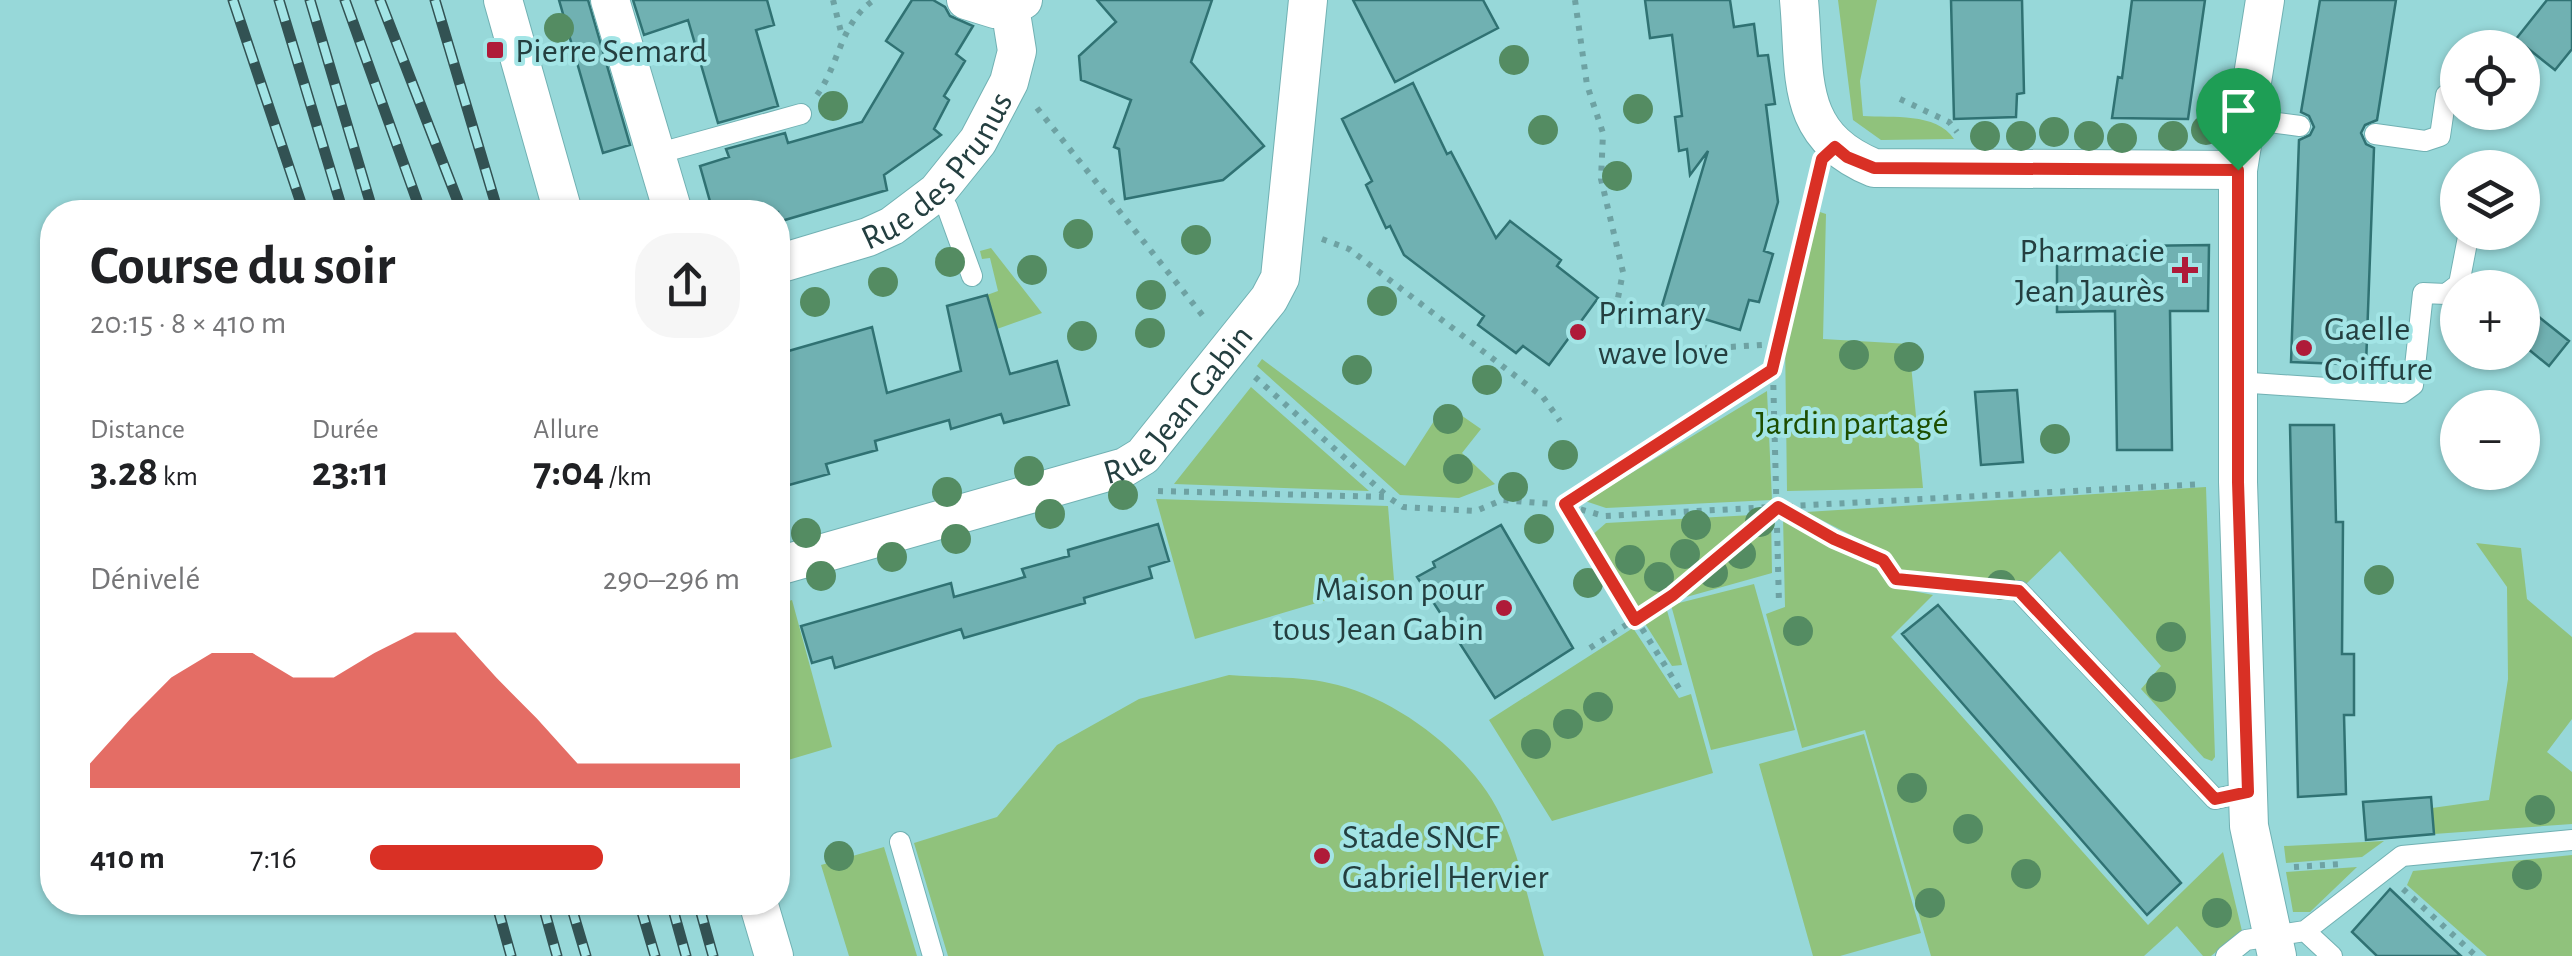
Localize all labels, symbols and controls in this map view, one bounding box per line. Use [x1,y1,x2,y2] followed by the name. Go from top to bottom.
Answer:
[2440,30,2540,490] map controls
[2440,30,2540,130] button: locate
[515,34,707,69] place label: Pierre Semard
[484,39,506,61] marker: Pierre Semard
[2196,68,2281,171] pin
[2211,83,2266,138] icon: arrive
[856,86,1020,257] street label: Rue des Prunus
[2440,150,2540,250] button: layers
[635,233,740,338] button: share
[2015,234,2165,309] place label: Pharmacie Jean Jaurès
[90,239,395,294] text: Course du soir
[2174,259,2196,281] marker: Pharmacie Jean Jaurès
[2440,270,2540,370] button: +
[1598,296,1729,371] place label: Primary wave love
[90,307,286,339] text: 20:15 · 8 × 410 m
[2324,312,2433,387] place label: Gaelle Coiffure
[1100,319,1260,491] street label: Rue Jean Gabin
[1567,321,1589,343] marker: Primary wave love
[2293,337,2315,359] marker: Gaelle Coiffure
[2440,390,2540,490] button: −
[1755,406,1949,441] park label: Jardin partagé
[90,416,185,444] text: Distance
[312,416,379,444] text: Durée
[533,416,599,444] text: Allure
[90,451,158,493] text: 3.28
[312,451,389,493] text: 23:11
[533,451,604,493] text: 7:04
[158,463,198,491] text: km
[604,463,652,491] text: /km
[90,563,200,595] text: Dénivelé
[603,563,740,595] text: 290–296 m
[1272,572,1485,647] place label: Maison pour tous Jean Gabin
[1493,597,1515,619] marker: Maison pour tous Jean Gabin
[1342,820,1549,895] place label: Stade SNCF Gabriel Hervier
[90,842,165,874] text: 410 m
[250,842,297,874] text: 7:16
[1311,845,1333,867] marker: Stade SNCF Gabriel Hervier

